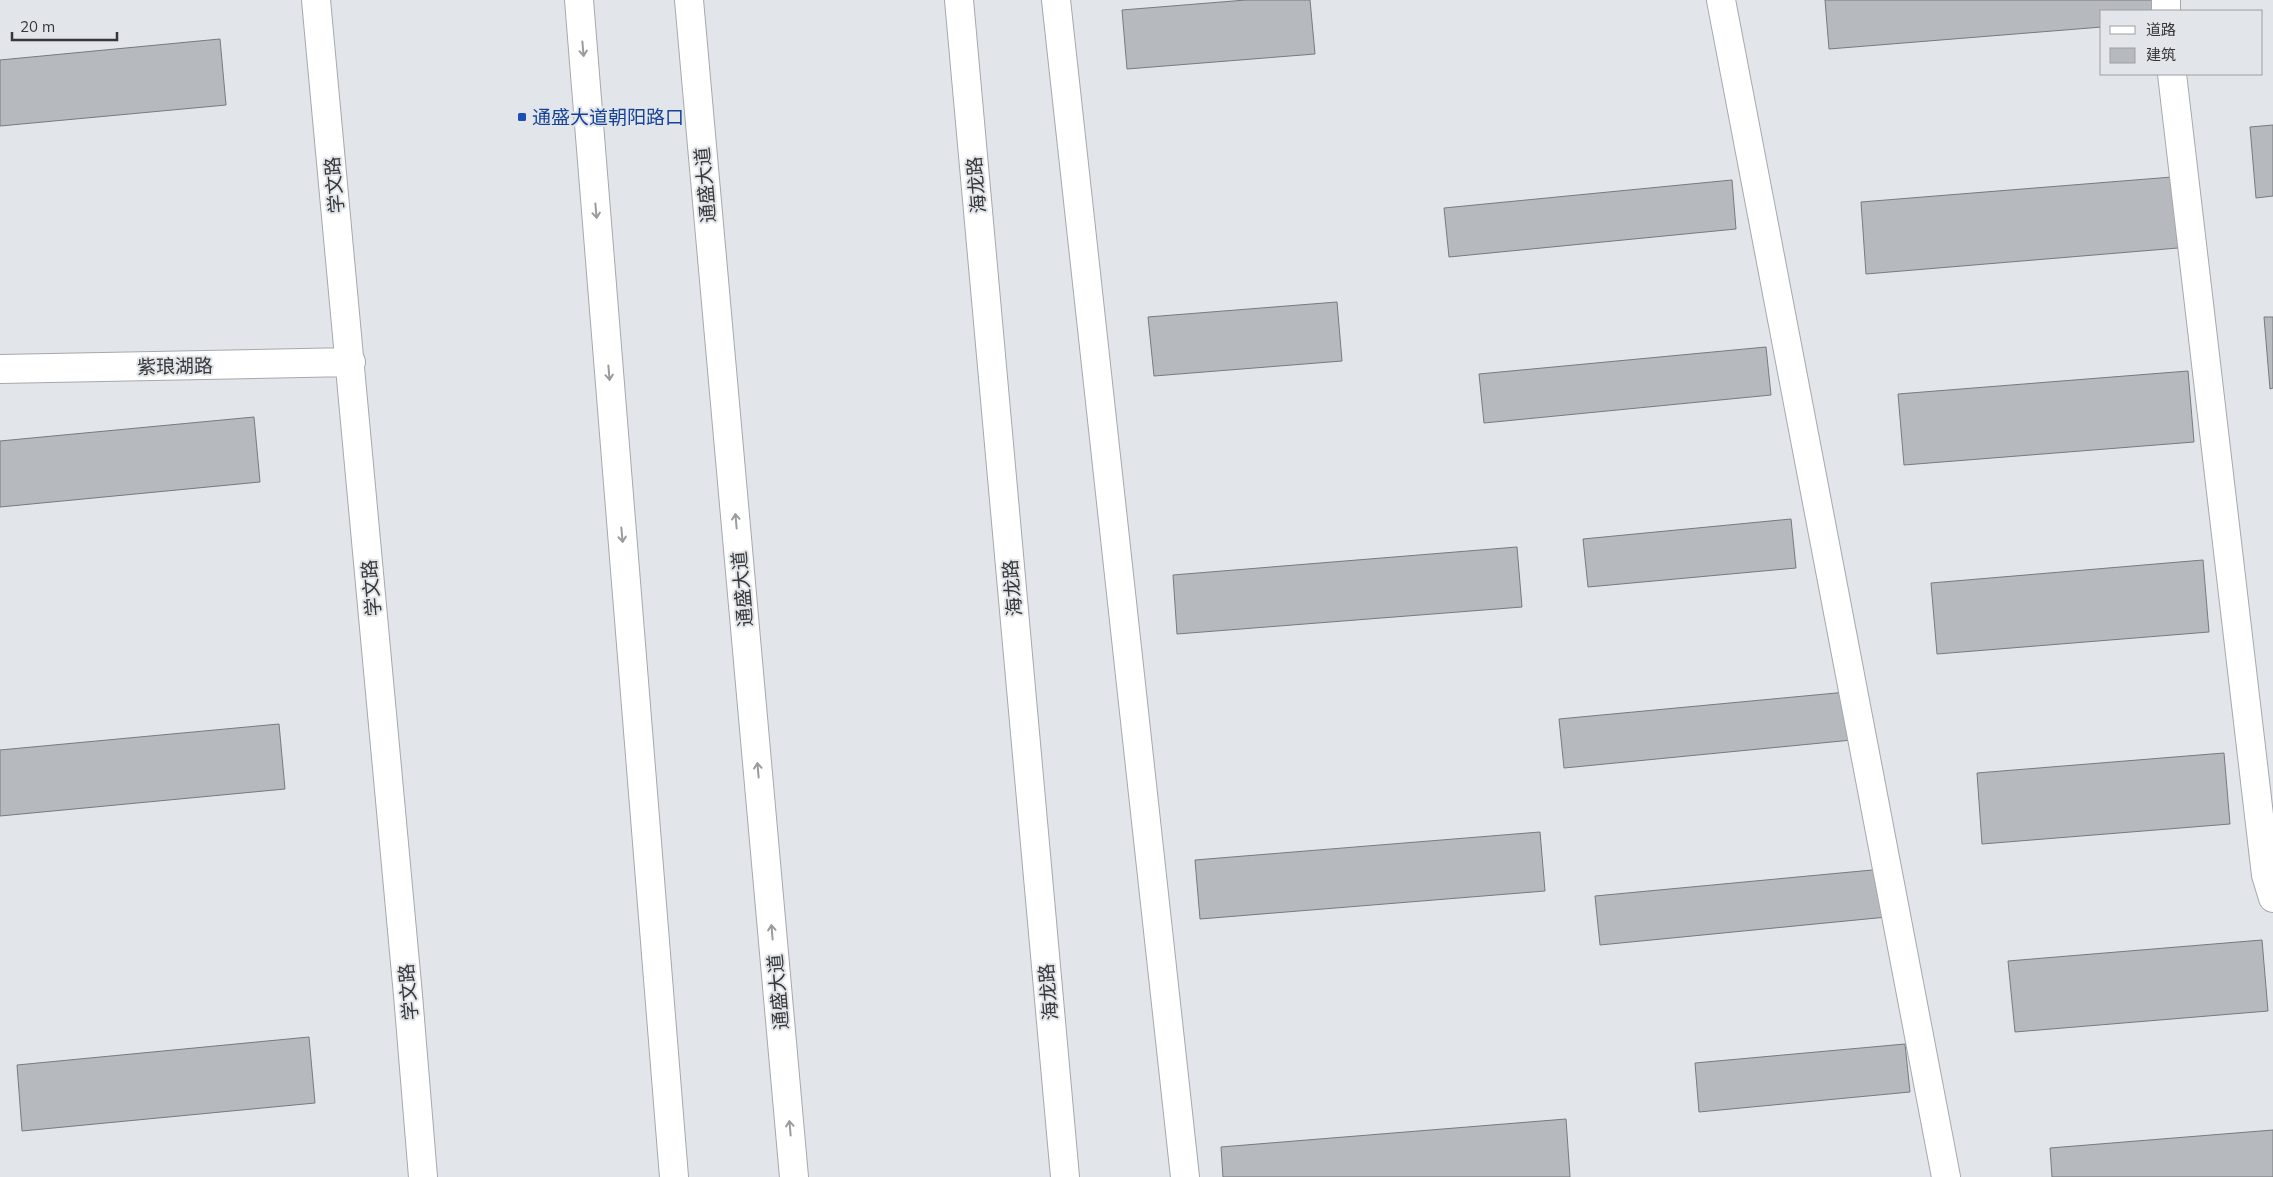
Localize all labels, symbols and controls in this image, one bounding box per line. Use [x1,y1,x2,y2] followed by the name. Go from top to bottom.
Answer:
[12,10,118,42] scale bar
[2100,10,2263,75] legend
[20,17,55,36] text: 20 m
[2146,20,2176,39] text: 道路
[578,40,588,56] one-way arrow
[2146,45,2176,64] text: 建筑
[532,105,684,129] place label: 通盛大道朝阳路口
[516,111,528,123] marker: 通盛大道朝阳路口
[690,146,720,224] street label: 通盛大道
[320,156,348,214] street label: 学文路
[962,156,990,214] street label: 海龙路
[592,202,601,218] one-way arrow
[137,353,213,379] street label: 紫琅湖路
[605,364,614,380] one-way arrow
[731,513,740,529] one-way arrow
[617,526,627,542] one-way arrow
[727,550,757,628] street label: 通盛大道
[357,559,385,617] street label: 学文路
[998,559,1026,617] street label: 海龙路
[753,762,763,778] one-way arrow
[768,924,777,940] one-way arrow
[763,953,793,1031] street label: 通盛大道
[394,963,422,1021] street label: 学文路
[1034,963,1062,1021] street label: 海龙路
[785,1121,795,1137] one-way arrow

